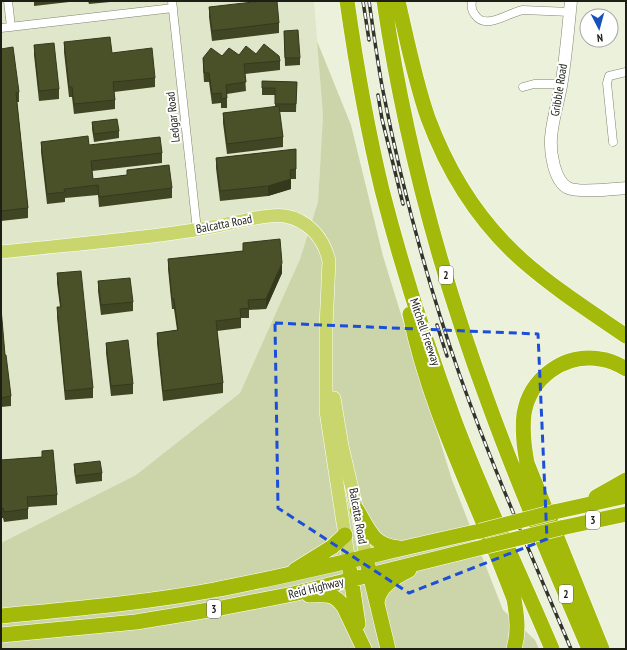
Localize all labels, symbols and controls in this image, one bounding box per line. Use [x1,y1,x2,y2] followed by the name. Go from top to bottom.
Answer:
[579,8,619,48] north arrow
[596,31,604,45] text: N
[547,63,570,117] street label: Gribble Road
[162,91,183,143] street label: Ledgar Road
[195,211,253,236] street label: Balcatta Road
[439,266,453,284] road number: 2
[407,296,444,368] street label: Mitchell Freeway
[346,487,371,545] street label: Balcatta Road
[586,511,600,529] road number: 3
[287,573,346,602] street label: Reid Highway
[559,585,573,603] road number: 2
[207,600,221,618] road number: 3

